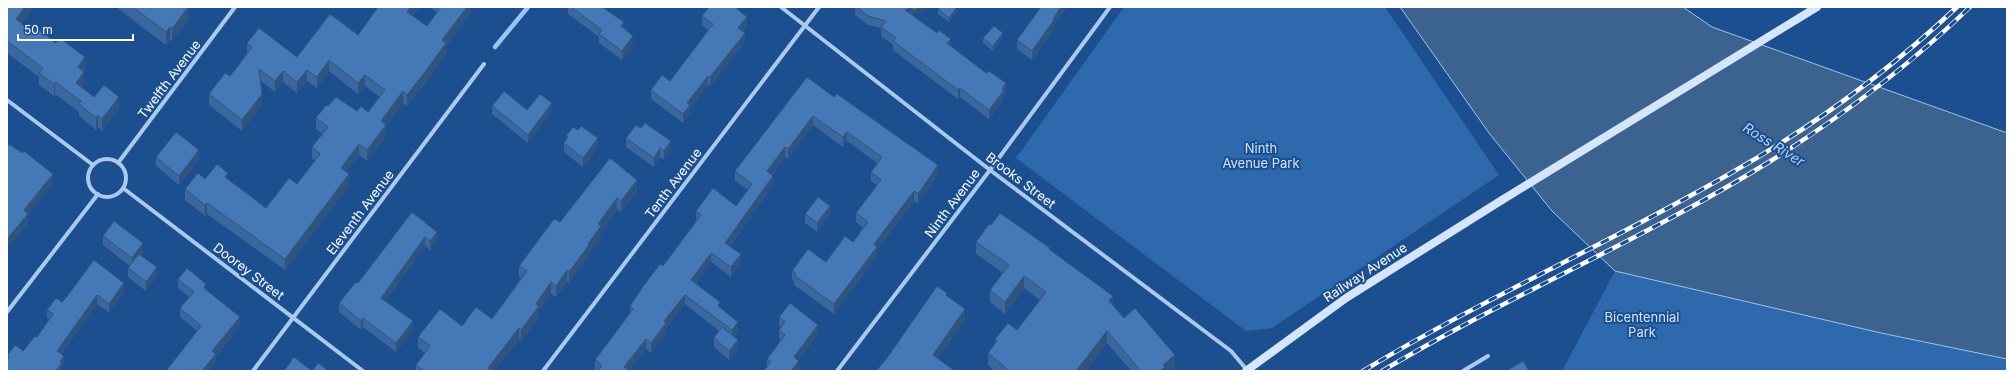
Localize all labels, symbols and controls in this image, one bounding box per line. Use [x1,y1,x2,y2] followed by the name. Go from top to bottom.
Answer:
[18,16,133,42] scale bar
[24,22,53,37] text: 50 m
[134,37,204,121] street label: Twelfth Avenue
[1740,118,1808,170] water label: Ross River
[1222,140,1300,171] park label: Ninth Avenue Park
[641,145,705,221] street label: Tenth Avenue
[983,149,1059,211] street label: Brooks Street
[921,165,983,241] street label: Ninth Avenue
[323,167,397,257] street label: Eleventh Avenue
[210,239,288,303] street label: Doorey Street
[1320,239,1410,305] street label: Railway Avenue
[1604,309,1680,340] park label: Bicentennial Park

